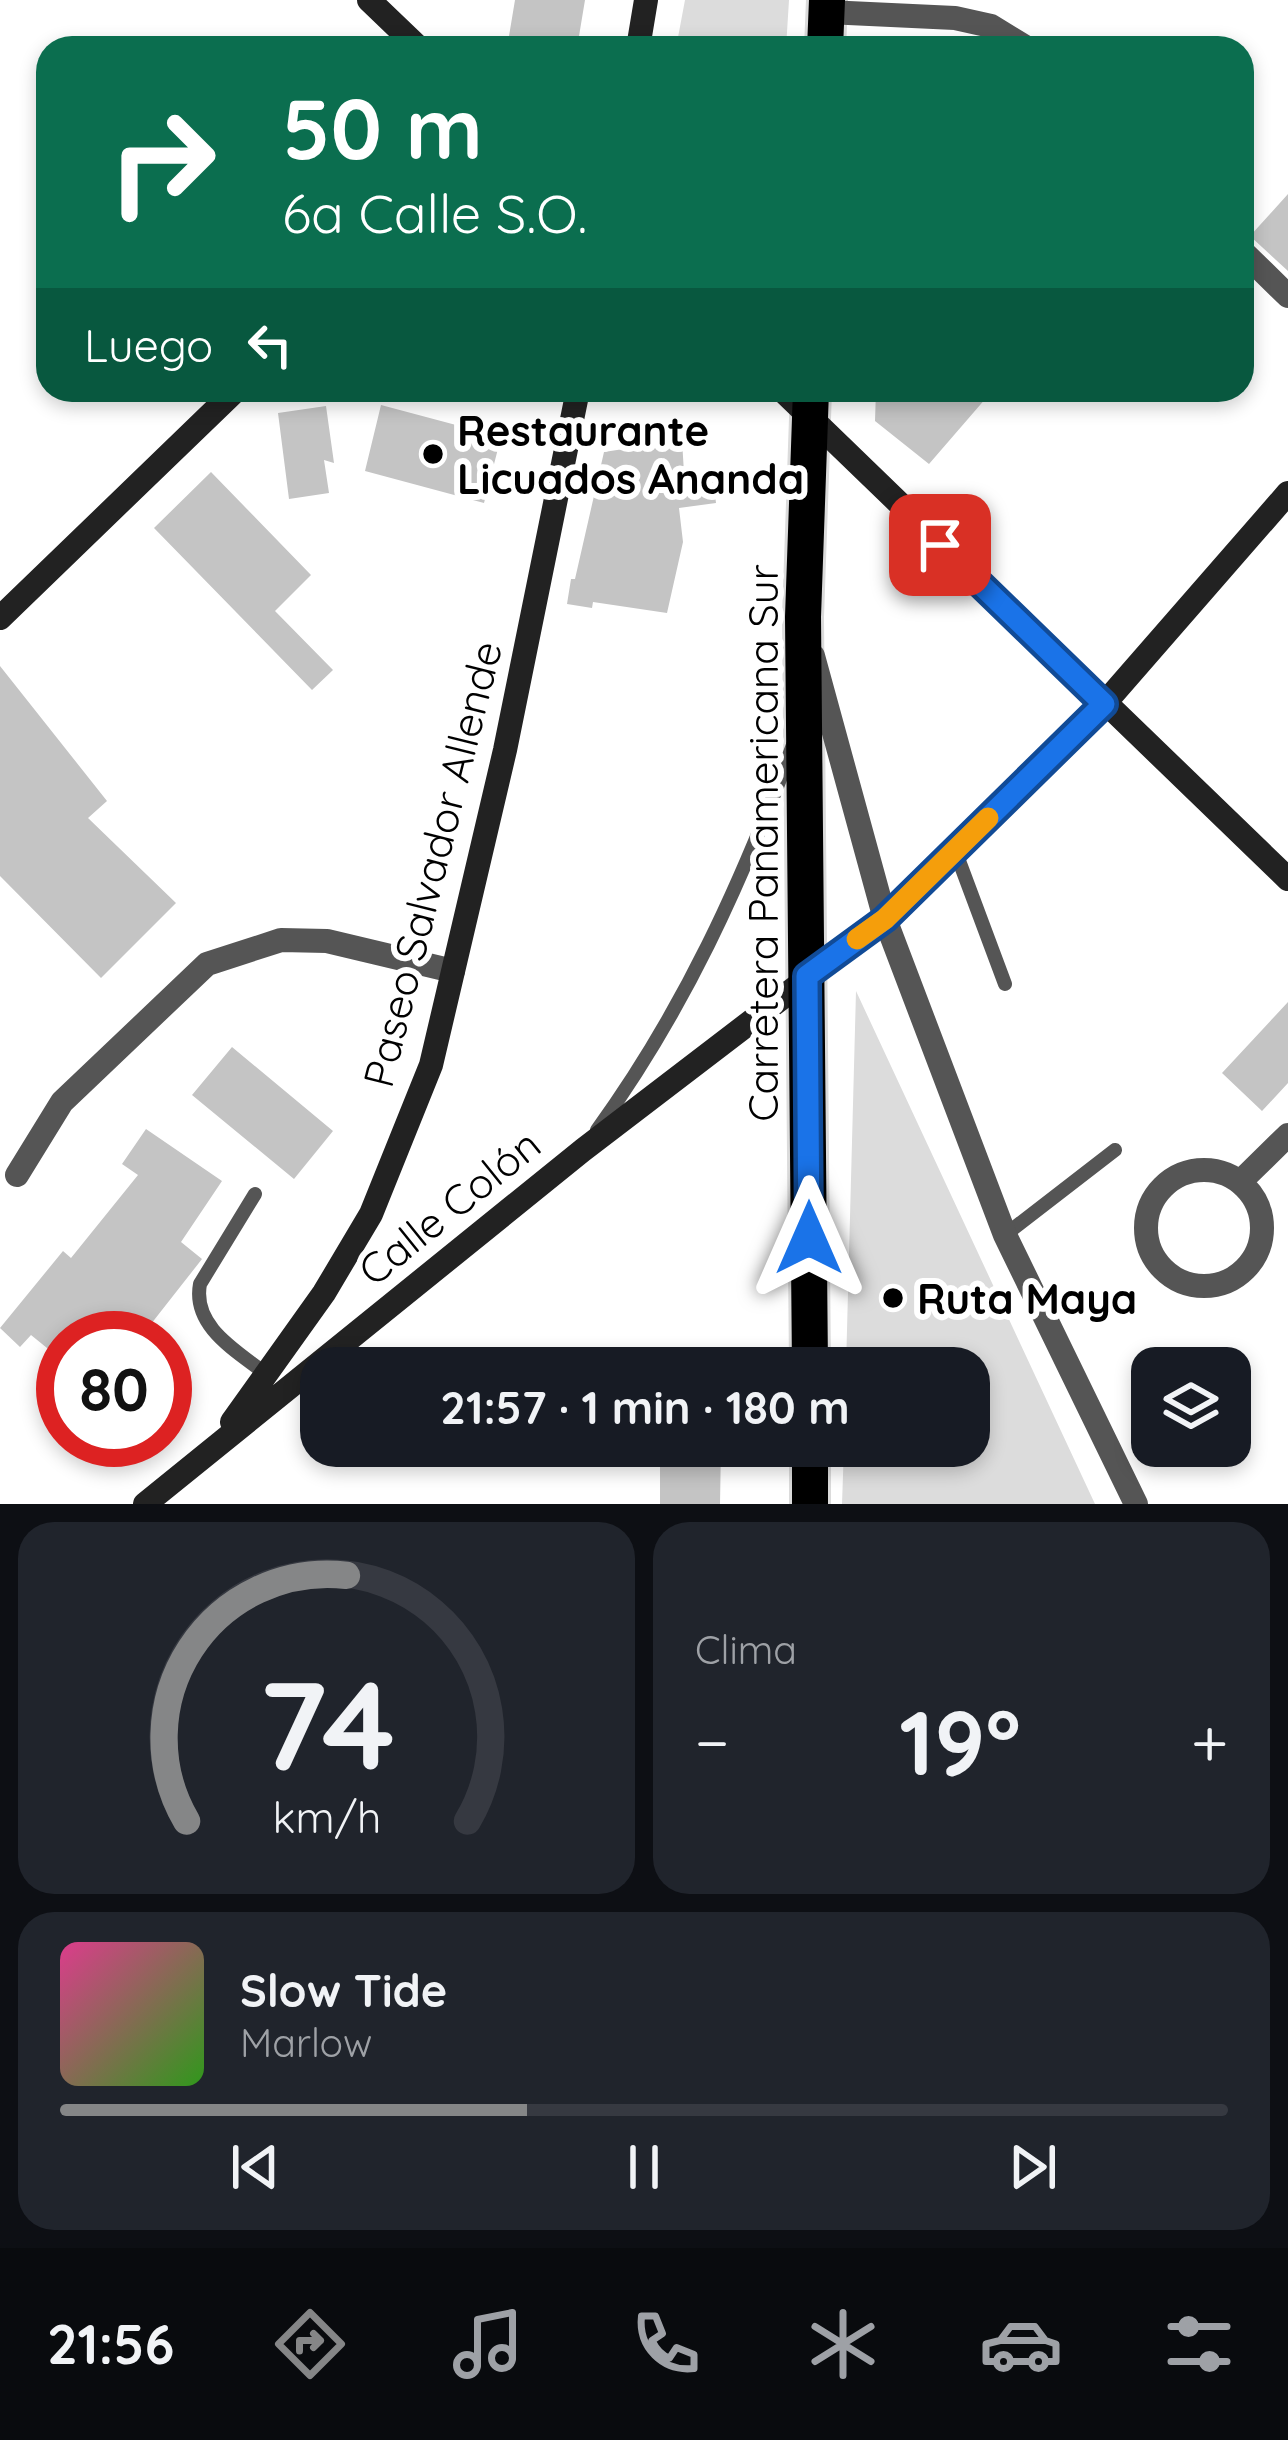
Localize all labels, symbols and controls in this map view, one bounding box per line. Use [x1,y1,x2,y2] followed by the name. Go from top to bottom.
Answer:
[282,75,483,180] text: 50 m
[84,84,240,240] icon: right
[282,179,587,247] text: 6a Calle S.O.
[237,312,303,378] icon: left
[84,317,213,373] text: Luego
[457,404,804,505] place label: Restaurante Licuados Ananda
[420,441,446,467] marker: Restaurante Licuados Ananda
[889,494,991,596] pin
[907,512,973,578] icon: arrive
[736,564,789,1122] street label: Carretera Panamericana Sur
[351,636,513,1092] street label: Paseo Salvador Allende
[347,1117,551,1297] street label: Calle Colón
[746,1175,872,1301] position arrow
[917,1272,1137,1325] place label: Ruta Maya
[880,1285,906,1311] marker: Ruta Maya
[36,1311,192,1467] speed limit sign: 80
[1131,1347,1251,1467] map controls
[1131,1347,1251,1467] button: layers
[440,1379,850,1435] text: 21:57 · 1 min · 180 m
[695,1625,797,1674] text: Clima
[258,1645,395,1801] text: 74
[899,1685,1021,1798] text: 19°
[695,1700,729,1783] text: −
[1191,1700,1228,1783] text: +
[272,1790,381,1844] text: km/h
[240,1962,447,2018] text: Slow Tide
[240,2018,372,2067] text: Marlow
[222,2134,288,2200] icon: previous
[611,2134,677,2200] icon: pause
[1000,2134,1066,2200] icon: next
[268,2302,352,2386] icon: directions
[446,2302,530,2386] icon: music
[624,2302,708,2386] icon: phone
[801,2302,885,2386] icon: climate
[979,2302,1063,2386] icon: car
[1157,2302,1241,2386] icon: filters
[47,2310,174,2378] text: 21:56

